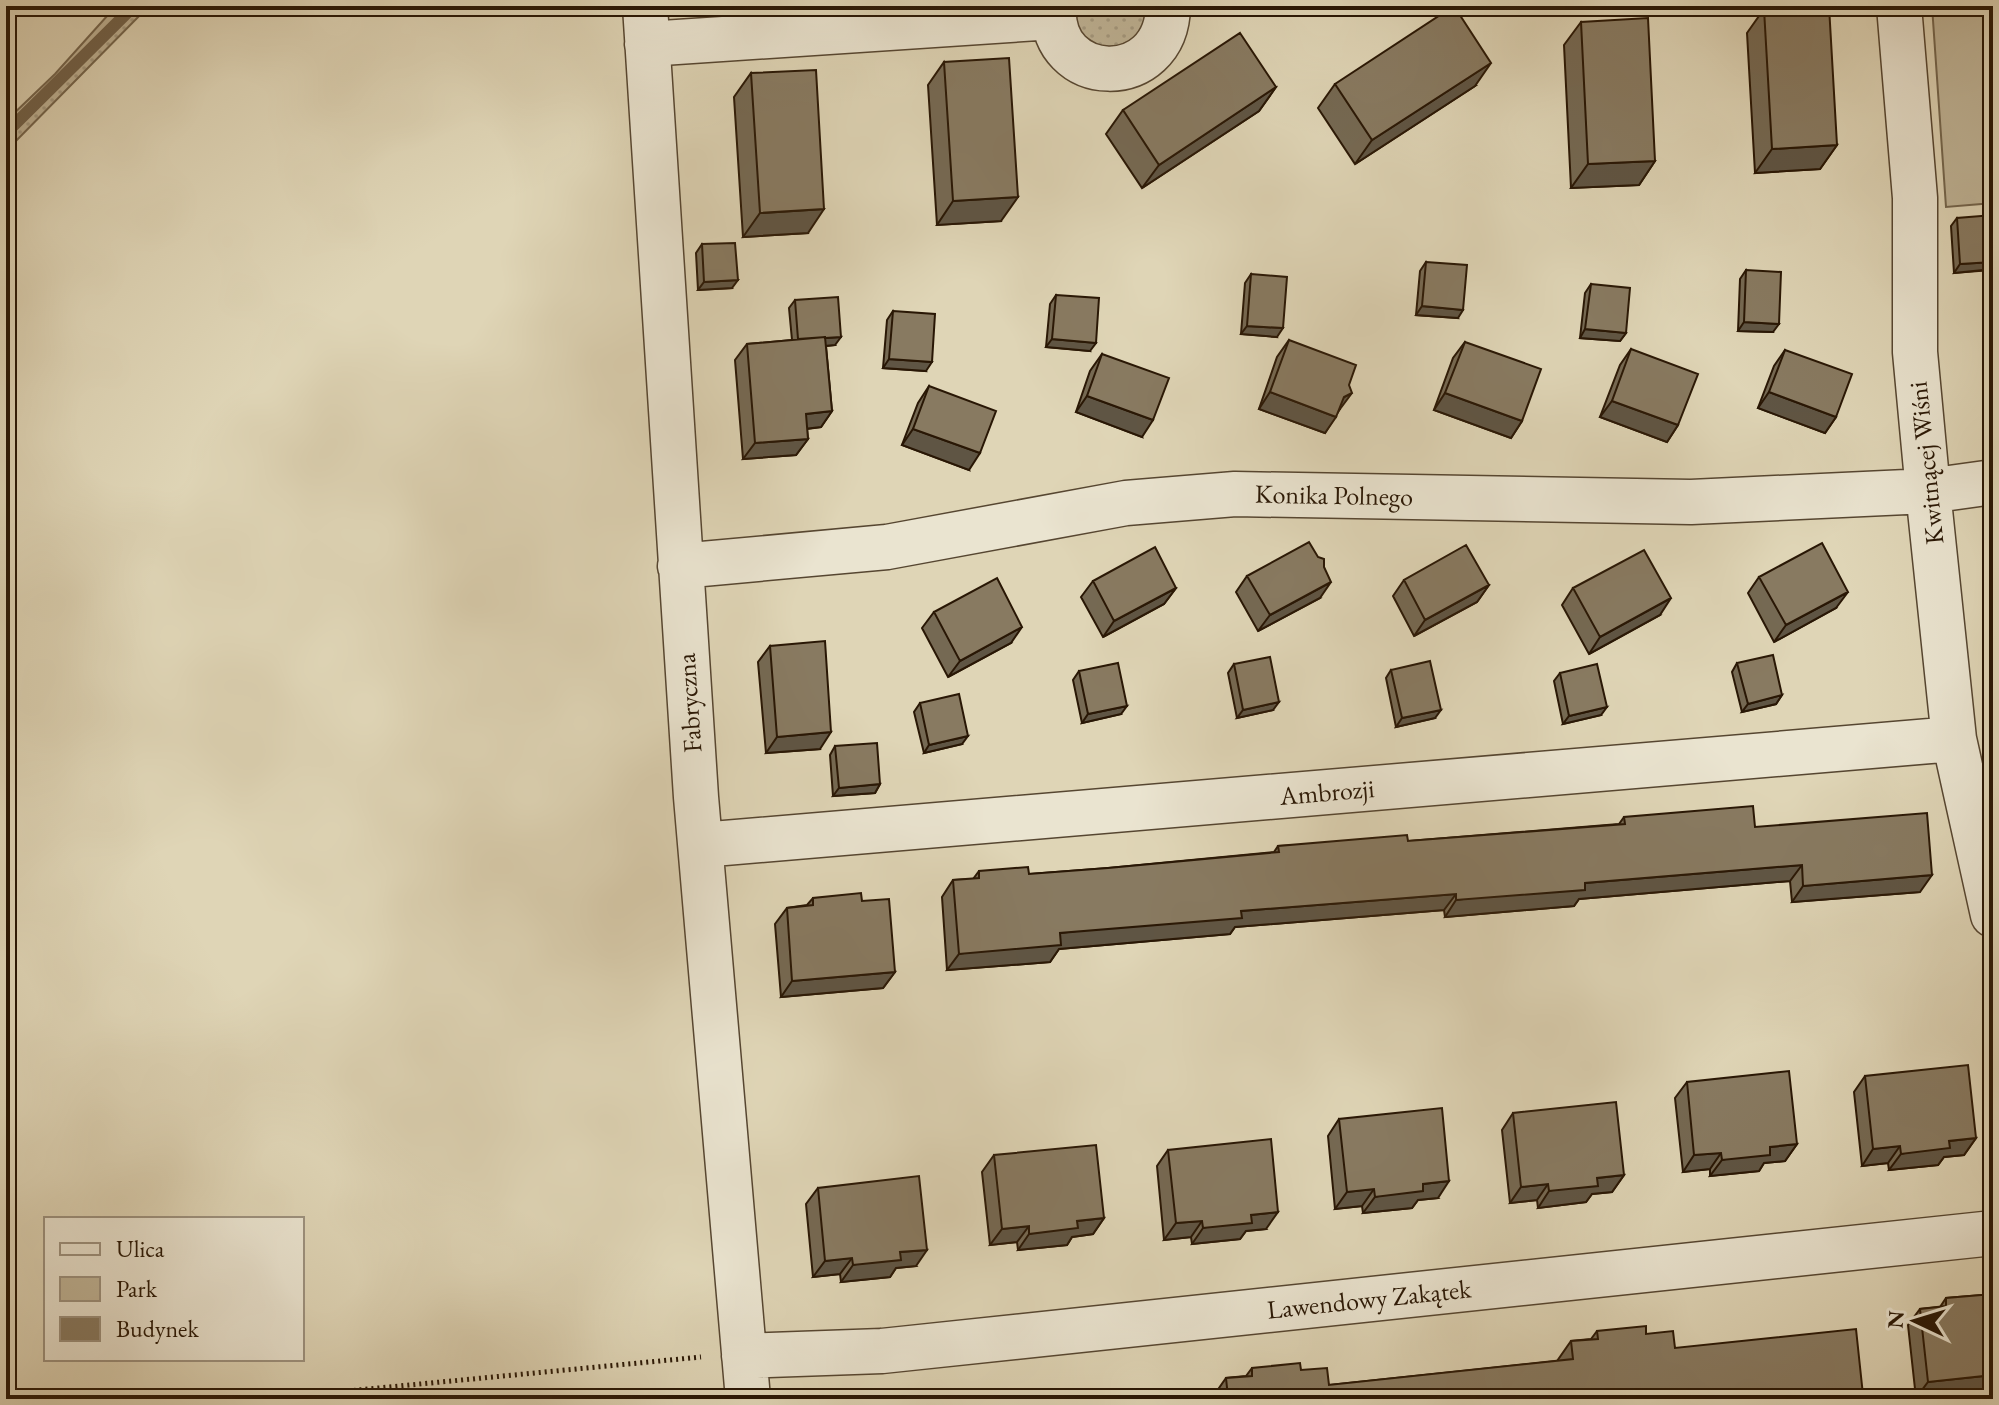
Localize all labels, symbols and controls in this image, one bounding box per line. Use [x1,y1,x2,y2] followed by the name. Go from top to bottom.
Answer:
[1901,380,1951,546] street label: Kwitnącej Wiśni
[1255,477,1413,513] street label: Konika Polnego
[669,652,709,754] street label: Fabryczna
[1277,771,1376,813] street label: Ambrozji
[44,1217,304,1361] legend
[116,1233,165,1264] text: Ulica
[1265,1271,1474,1327] street label: Lawendowy Zakątek
[116,1273,158,1304] text: Park
[1875,1281,1955,1361] north arrow
[1880,1310,1911,1330] text: N
[116,1313,199,1344] text: Budynek

